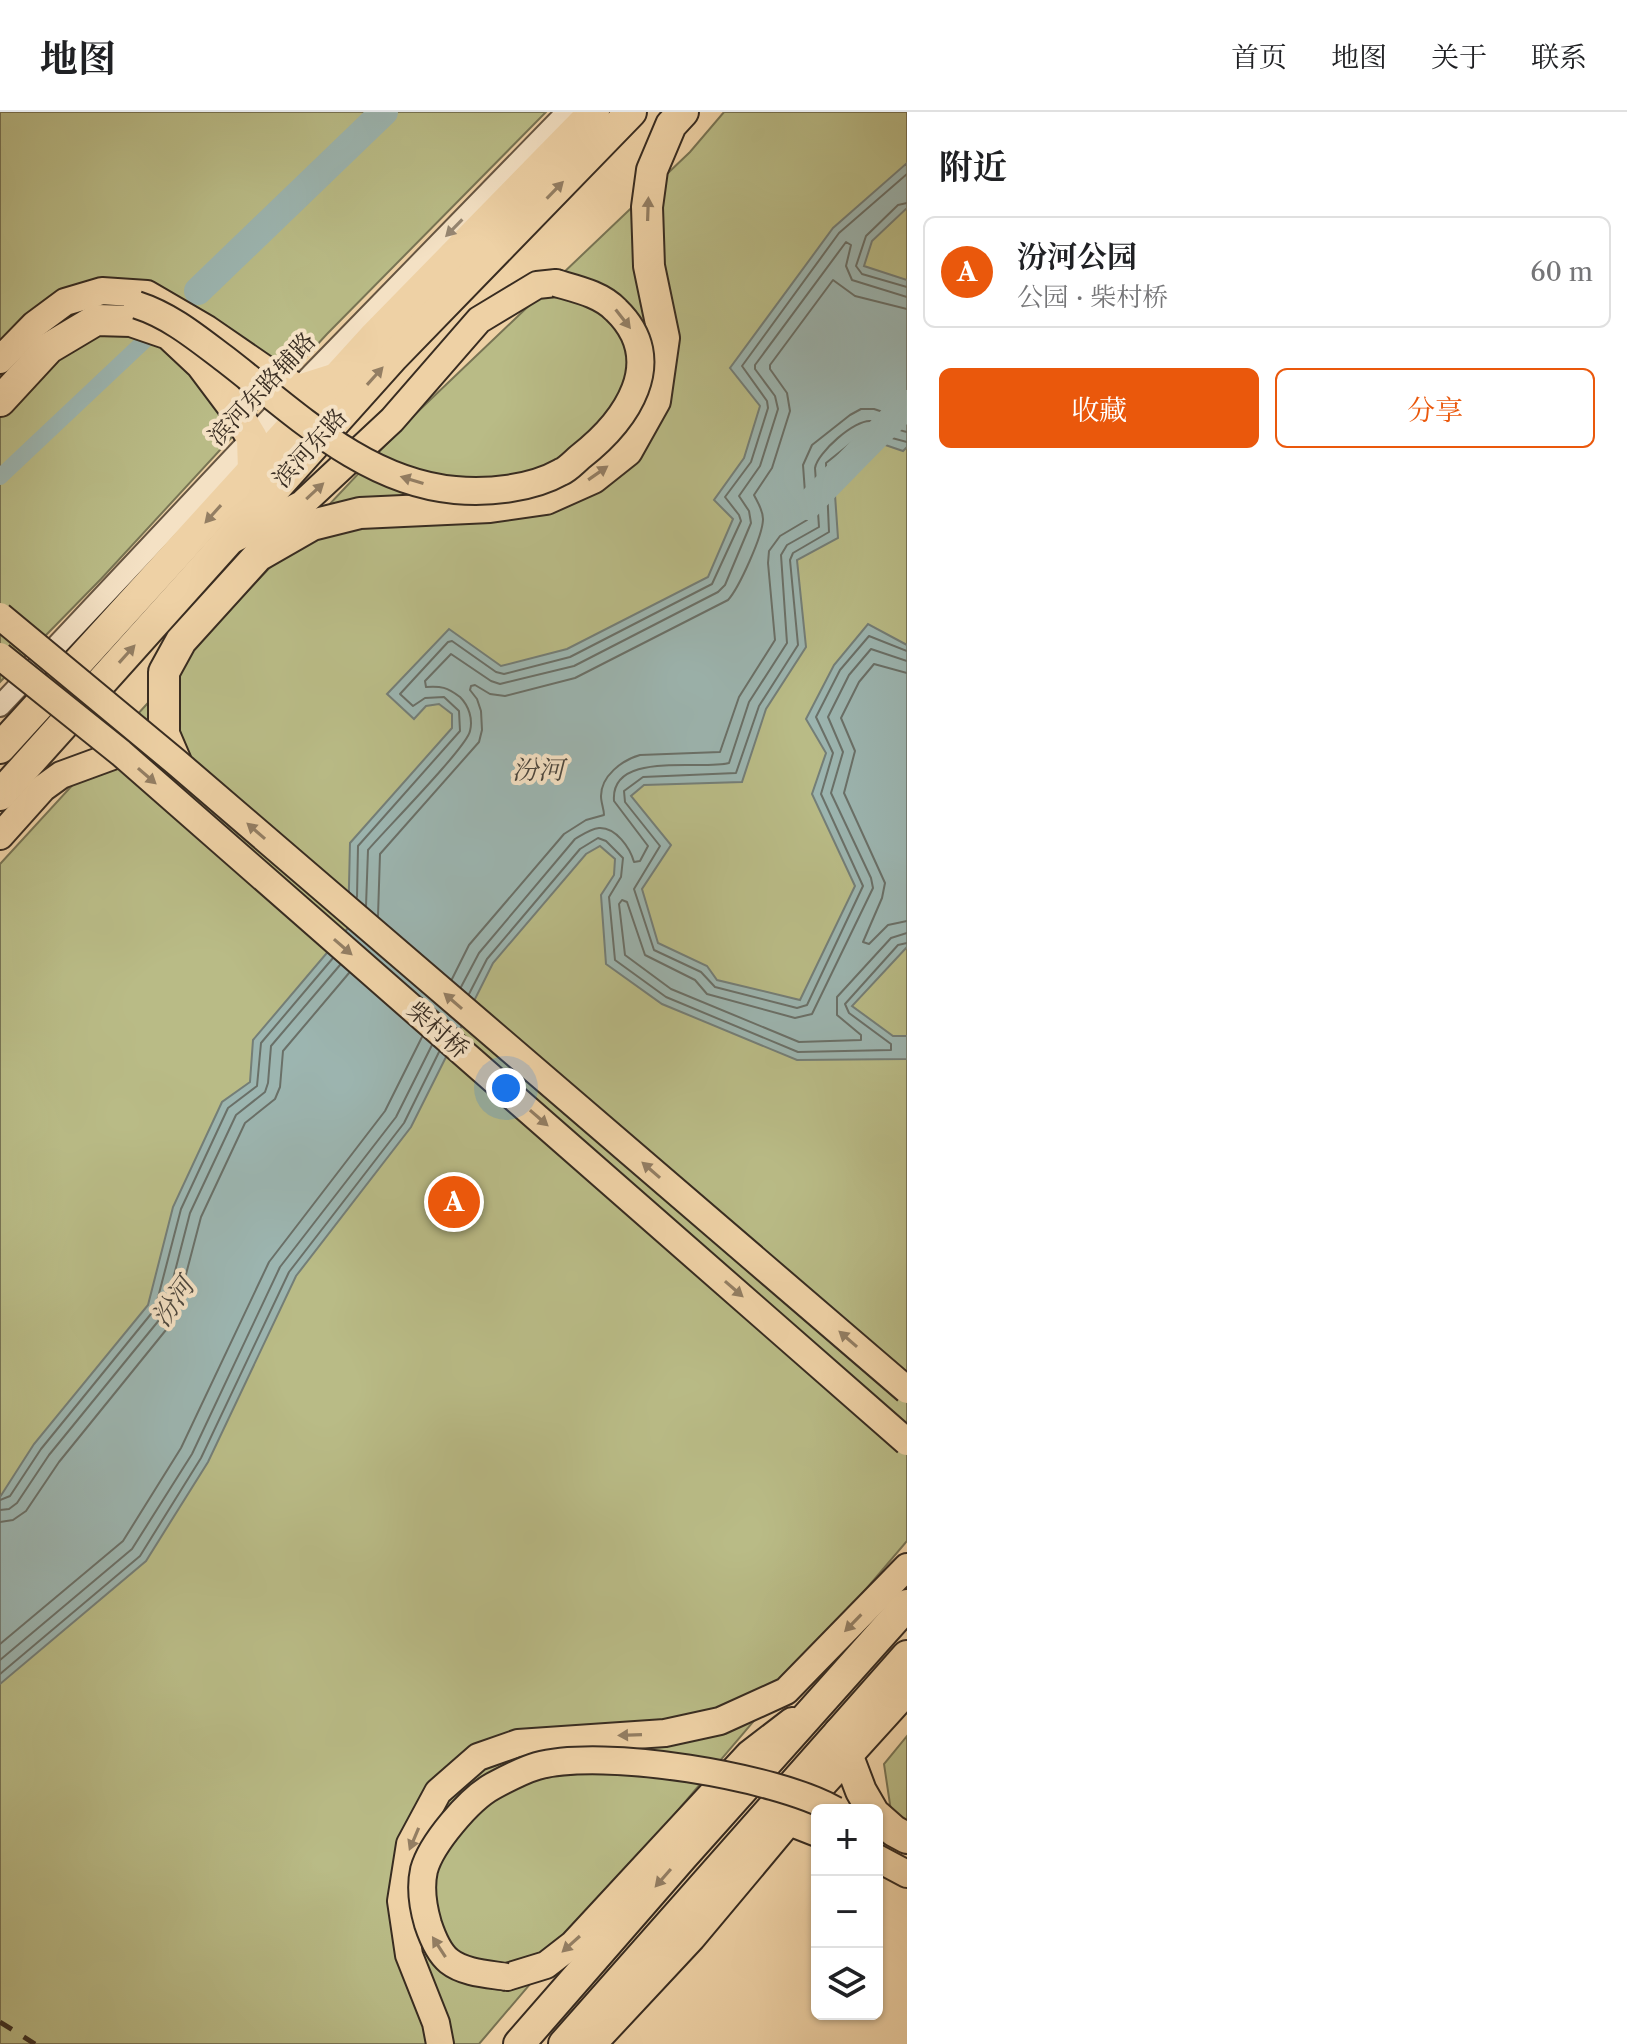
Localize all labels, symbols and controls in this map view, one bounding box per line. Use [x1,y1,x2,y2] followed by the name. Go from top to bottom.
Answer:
[40,35,116,82] text: 地图
[1231,40,1287,74] text: 首页
[1331,40,1387,74] text: 地图
[1431,40,1487,74] text: 关于
[1531,40,1587,74] text: 联系
[939,146,1007,188] text: 附近
[546,181,564,200] one-way arrow
[642,196,655,221] one-way arrow
[445,218,464,237] one-way arrow
[1017,238,1137,275] text: 汾河公园
[957,256,977,288] text: A
[1530,256,1593,288] text: 60 m
[1017,281,1168,313] text: 公园 · 柴村桥
[614,309,630,329] one-way arrow
[202,327,322,451] street label: 滨河东路辅路
[365,367,383,386] one-way arrow
[939,368,1259,448] button: 收藏
[1275,368,1595,448] button: 分享
[267,403,353,493] street label: 滨河东路
[588,466,609,481] one-way arrow
[400,473,424,486] one-way arrow
[305,483,324,501] one-way arrow
[205,505,223,524] one-way arrow
[117,644,135,663] one-way arrow
[512,754,568,786] water label: 汾河
[138,766,157,784] one-way arrow
[246,823,266,840] one-way arrow
[333,938,353,955] one-way arrow
[444,992,463,1010] one-way arrow
[402,995,475,1064] street label: 柴村桥
[486,1068,526,1108] your location
[528,1109,548,1126] one-way arrow
[641,1162,661,1179] one-way arrow
[428,1172,480,1232] pin: A
[145,1268,203,1332] water label: 汾河
[725,1280,744,1298] one-way arrow
[838,1331,858,1348] one-way arrow
[844,1613,862,1632] one-way arrow
[617,1728,642,1741] one-way arrow
[811,1804,883,2020] map controls
[811,1804,883,1876] button: +
[408,1827,421,1851] one-way arrow
[655,1868,672,1888] one-way arrow
[811,1876,883,1948] button: −
[562,1934,581,1952] one-way arrow
[433,1936,447,1958] one-way arrow
[811,1948,883,2020] button: layers

